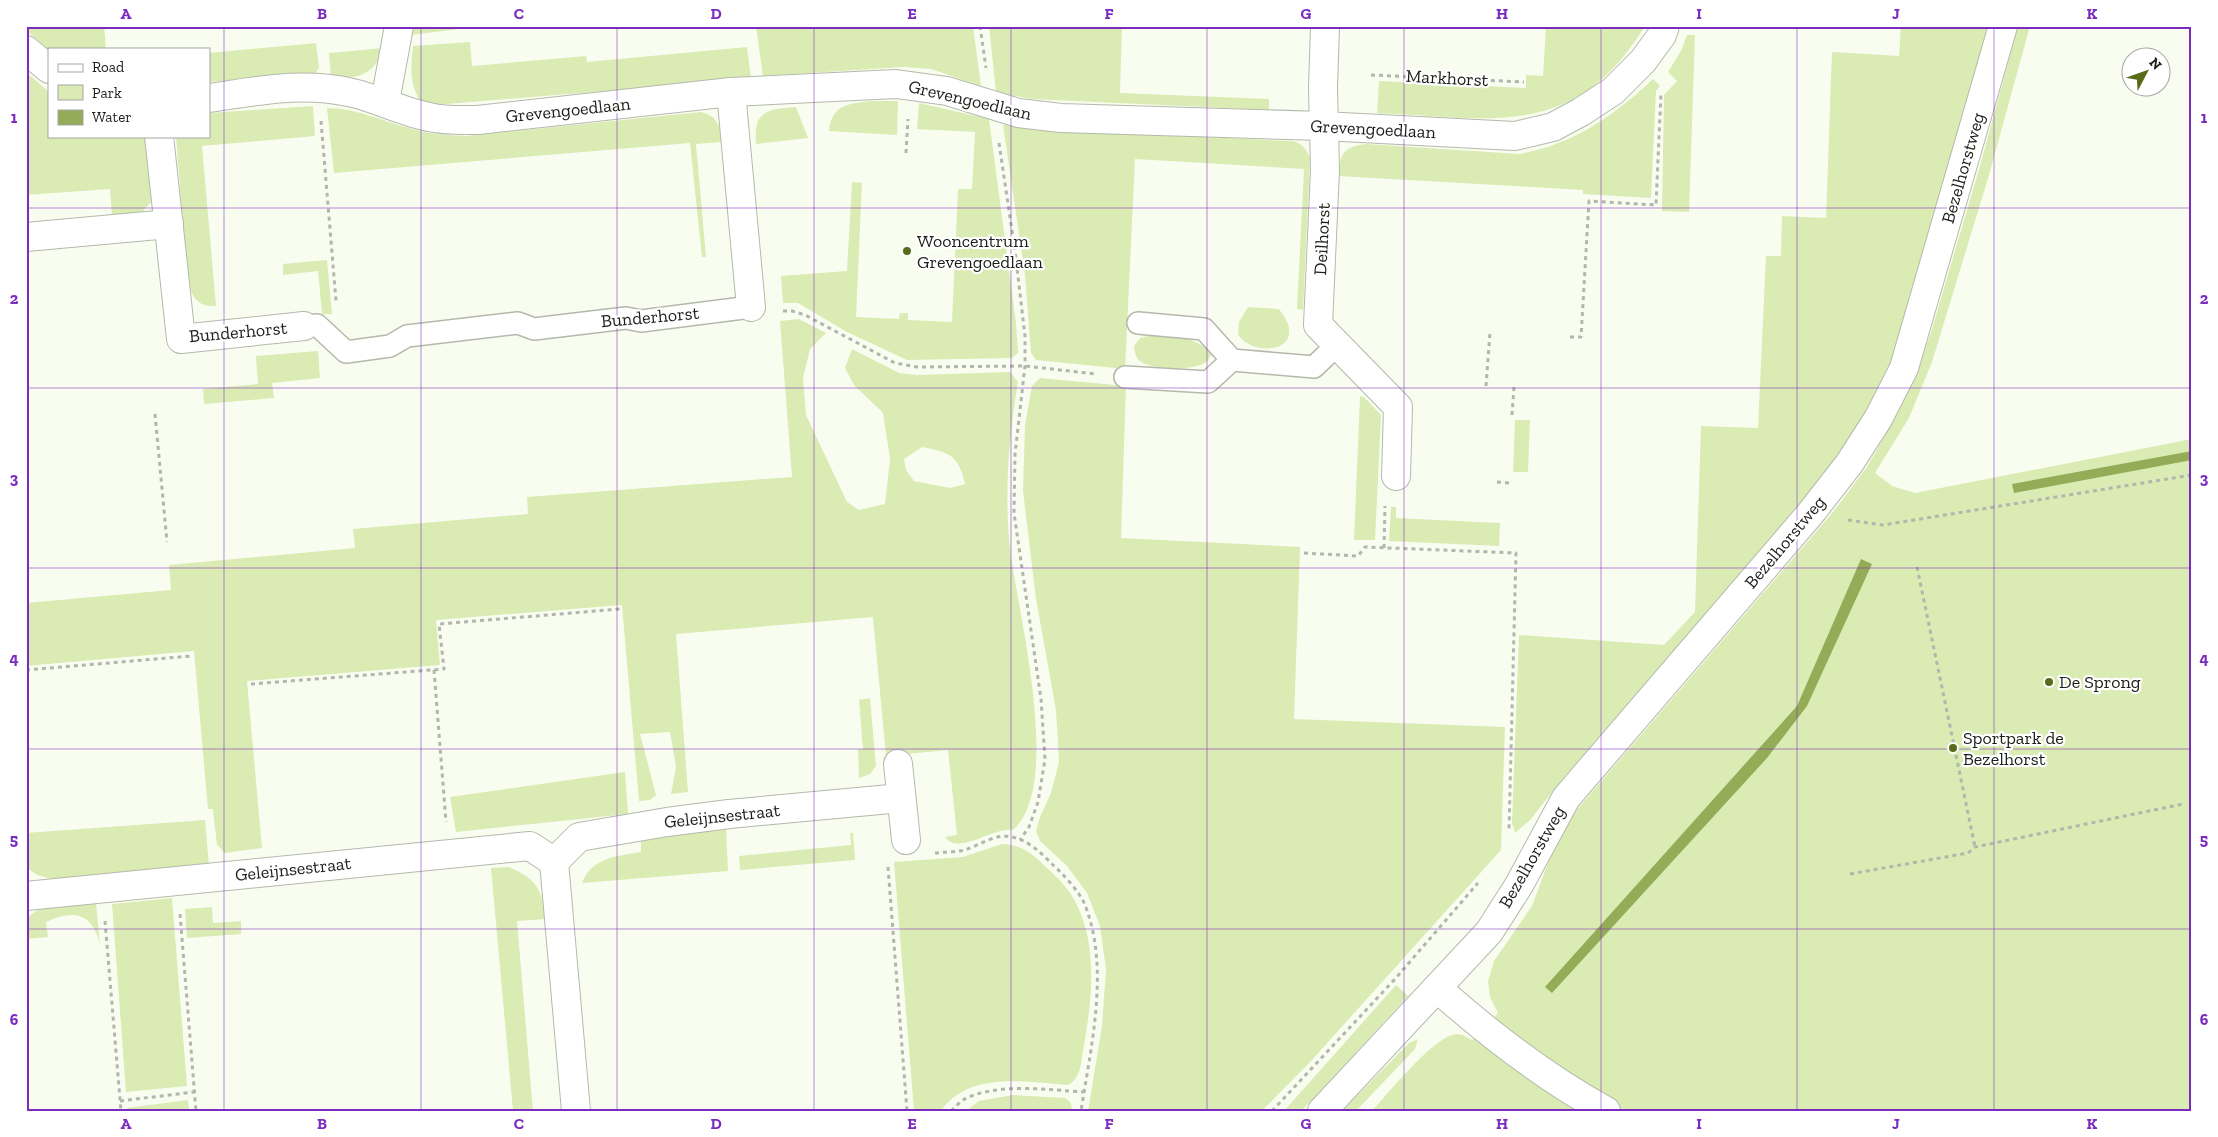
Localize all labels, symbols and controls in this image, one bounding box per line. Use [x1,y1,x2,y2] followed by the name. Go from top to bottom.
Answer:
[121,4,132,23] text: A
[317,4,327,23] text: B
[514,4,524,23] text: C
[710,4,722,23] text: D
[907,4,917,23] text: E
[1104,4,1114,23] text: F
[1301,4,1312,23] text: G
[1496,4,1508,23] text: H
[1696,4,1702,23] text: I
[1892,4,1900,23] text: J
[2087,4,2098,23] text: K
[48,48,210,138] legend
[2120,48,2170,98] north arrow
[2146,54,2166,74] text: N
[92,58,125,76] text: Road
[1405,65,1489,91] street label: Markhorst
[906,75,1034,125] street label: Grevengoedlaan
[92,84,122,102] text: Park
[504,92,632,128] street label: Grevengoedlaan
[11,108,18,127] text: 1
[92,108,132,126] text: Water
[2201,108,2208,127] text: 1
[1937,110,1989,226] street label: Bezelhorstweg
[1310,115,1437,143] street label: Grevengoedlaan
[1309,202,1335,276] street label: Deilhorst
[917,230,1043,273] place label: Wooncentrum Grevengoedlaan
[901,245,913,257] marker: Wooncentrum Grevengoedlaan
[10,289,19,308] text: 2
[2200,289,2209,308] text: 2
[600,302,700,332] street label: Bunderhorst
[188,317,288,347] street label: Bunderhorst
[10,469,19,488] text: 3
[2200,469,2209,488] text: 3
[1740,491,1830,593] street label: Bezelhorstweg
[9,649,19,668] text: 4
[2199,649,2209,668] text: 4
[2059,671,2141,693] place label: De Sprong
[2043,676,2055,688] marker: De Sprong
[1963,727,2064,770] place label: Sportpark de Bezelhorst
[1947,742,1959,754] marker: Sportpark de Bezelhorst
[663,799,781,833] street label: Geleijnsestraat
[1494,802,1570,912] street label: Bezelhorstweg
[10,830,18,849] text: 5
[2200,830,2208,849] text: 5
[234,852,352,886] street label: Geleijnsestraat
[10,1010,19,1029] text: 6
[2200,1010,2209,1029] text: 6
[121,1114,132,1133] text: A
[317,1114,327,1133] text: B
[514,1114,524,1133] text: C
[710,1114,722,1133] text: D
[907,1114,917,1133] text: E
[1104,1114,1114,1133] text: F
[1301,1114,1312,1133] text: G
[1496,1114,1508,1133] text: H
[1696,1114,1702,1133] text: I
[1892,1114,1900,1133] text: J
[2087,1114,2098,1133] text: K

